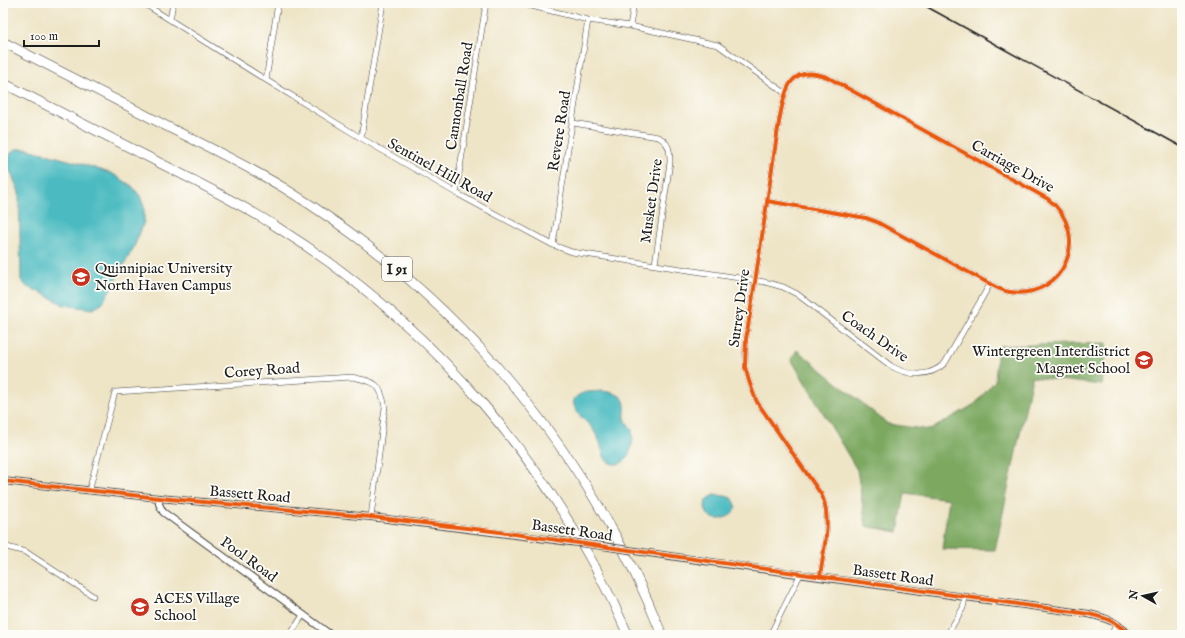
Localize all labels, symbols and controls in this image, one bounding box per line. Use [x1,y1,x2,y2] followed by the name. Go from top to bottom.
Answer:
[24,22,99,48] scale bar
[30,29,58,44] text: 100 m
[442,40,478,151] street label: Cannonball Road
[544,88,575,173] street label: Revere Road
[384,134,496,207] street label: Sentinel Hill Road
[968,136,1058,197] street label: Carriage Drive
[636,157,667,245] street label: Musket Drive
[382,257,412,281] road number: I 91
[95,259,233,295] place label: Quinnipiac University North Haven Campus
[70,266,92,288] school or university icon: Quinnipiac University North Haven Campus
[725,268,754,348] street label: Surrey Drive
[837,306,912,367] street label: Coach Drive
[972,342,1131,378] place label: Wintergreen Interdistrict Magnet School
[1133,349,1155,371] school or university icon: Wintergreen Interdistrict Magnet School
[224,358,301,383] street label: Corey Road
[209,481,292,508] street label: Bassett Road
[530,515,614,546] street label: Bassett Road
[217,532,282,587] street label: Pool Road
[851,560,935,591] street label: Bassett Road
[1123,576,1163,616] north arrow
[153,589,240,625] place label: ACES Village School
[1126,589,1142,601] text: N
[129,596,151,618] school or university icon: ACES Village School

